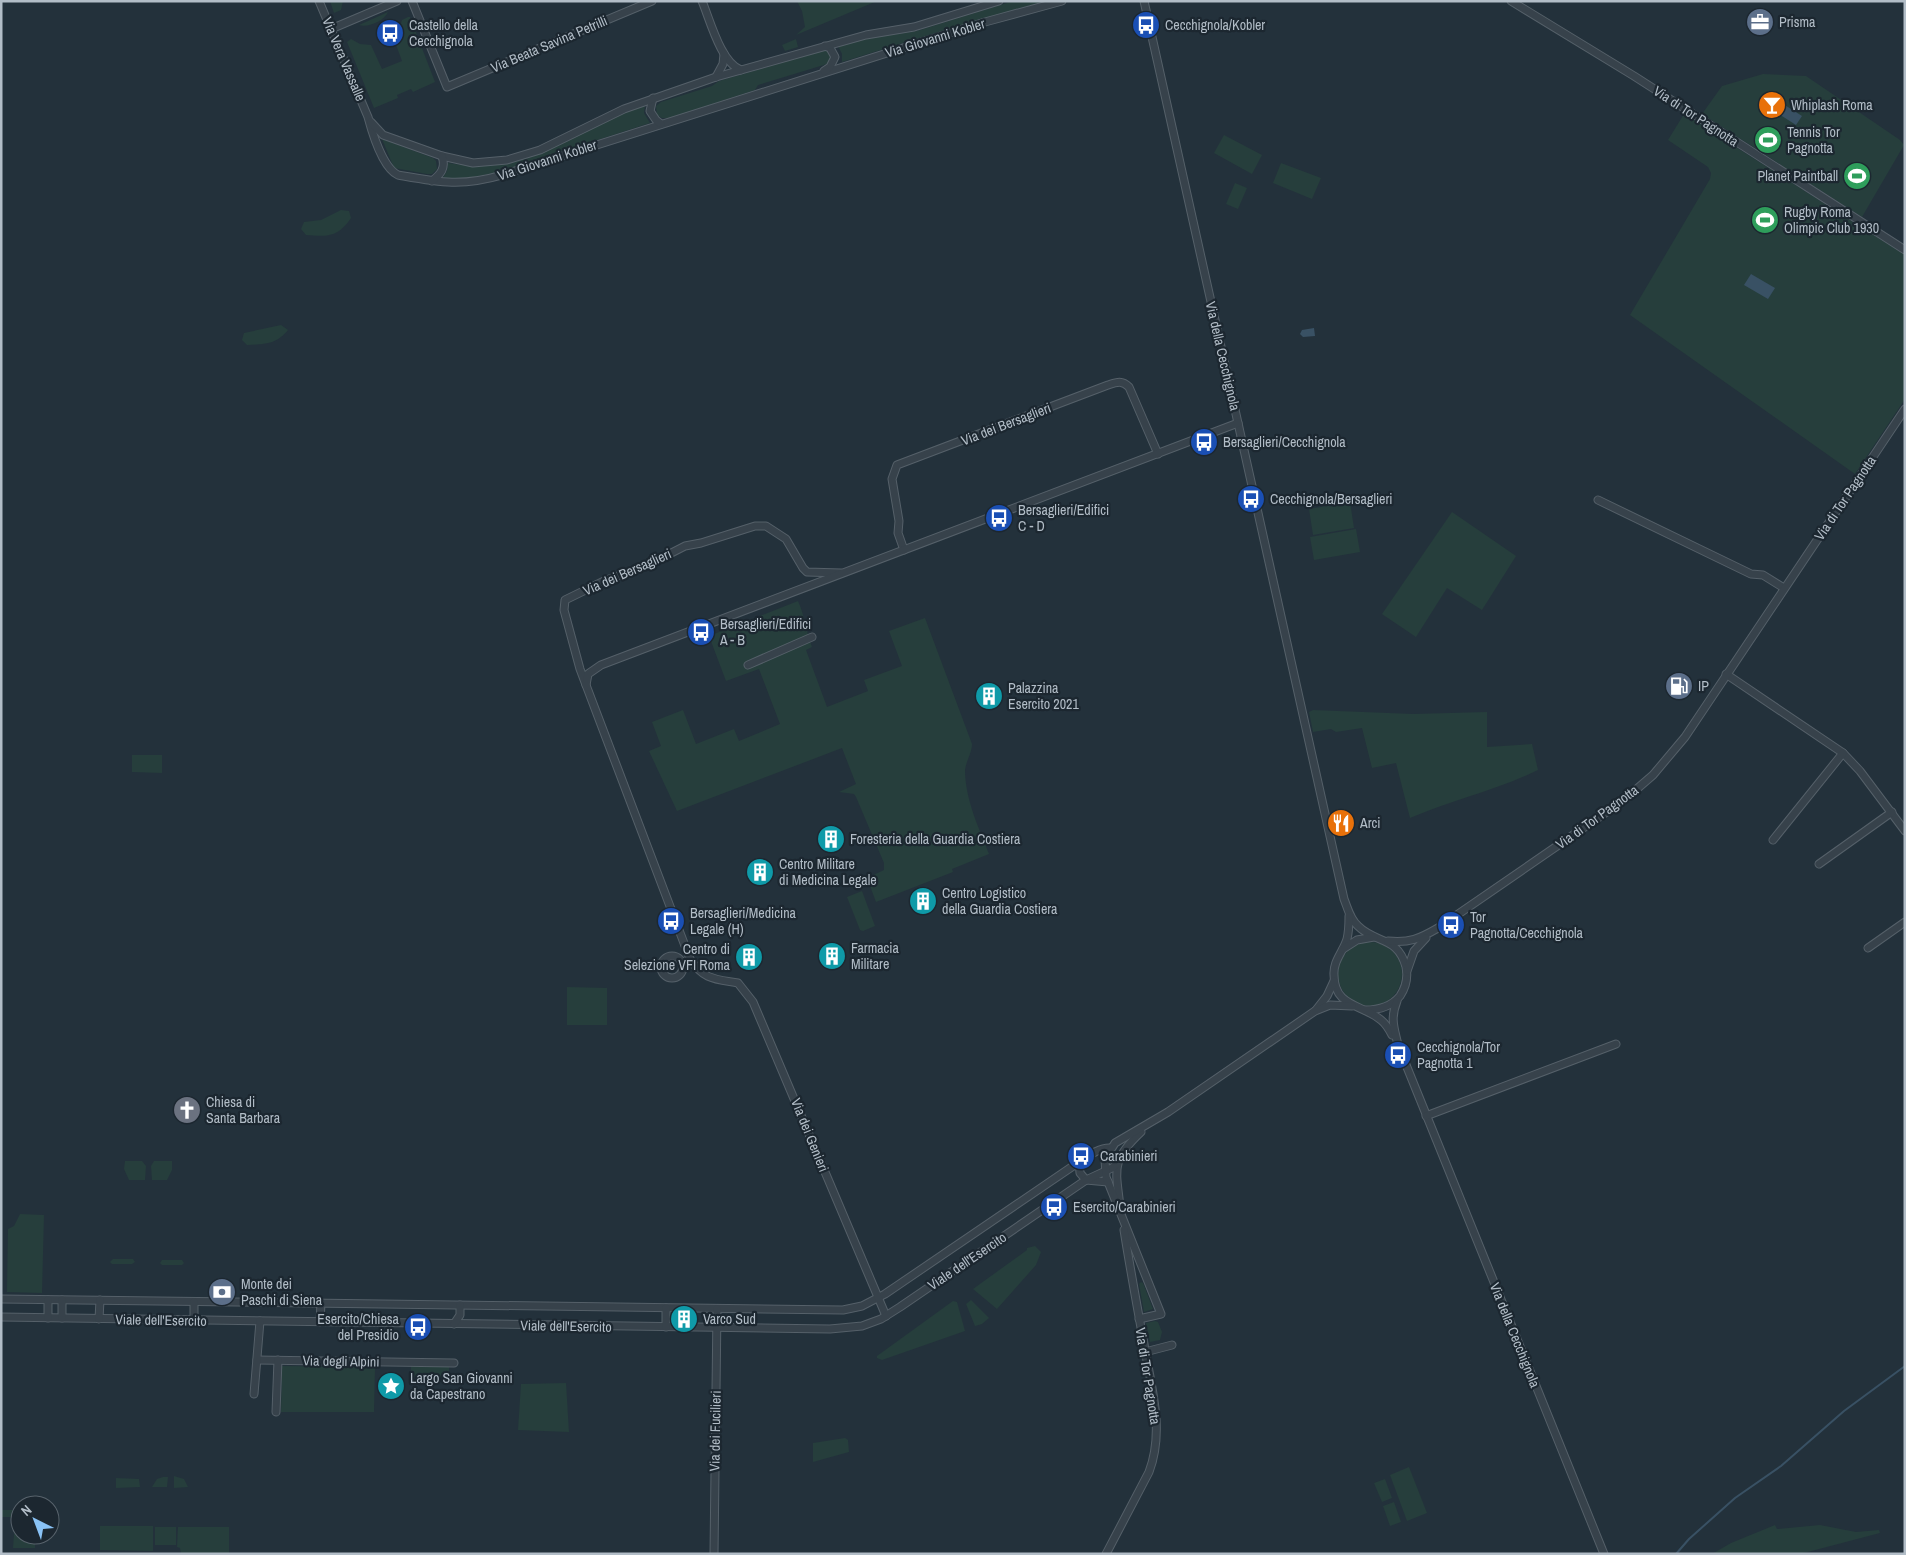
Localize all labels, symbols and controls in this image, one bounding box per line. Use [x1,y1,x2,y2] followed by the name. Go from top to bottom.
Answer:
[1745,7,1775,37] office icon: Prisma
[1131,10,1161,40] bus stop icon: Cecchignola/Kobler
[488,11,610,77] street label: Via Beata Savina Petrilli
[1779,13,1816,31] place label: Prisma
[318,14,370,104] street label: Via Vera Vassalle
[883,14,987,62] street label: Via Giovanni Kobler
[409,16,479,50] place label: Castello della Cecchignola
[1165,16,1265,34] place label: Cecchignola/Kobler
[375,18,405,48] bus stop icon: Castello della Cecchignola
[1650,82,1742,151] street label: Via di Tor Pagnotta
[1757,90,1787,120] bar icon: Whiplash Roma
[1791,96,1873,114] place label: Whiplash Roma
[1787,123,1840,157] place label: Tennis Tor Pagnotta
[1753,125,1783,155] sports icon: Tennis Tor Pagnotta
[495,135,599,185] street label: Via Giovanni Kobler
[1842,161,1872,191] sports icon: Planet Paintball
[1758,167,1838,185] place label: Planet Paintball
[1784,203,1879,237] place label: Rugby Roma Olimpic Club 1930
[1750,205,1780,235] sports icon: Rugby Roma Olimpic Club 1930
[1202,300,1244,413] street label: Via della Cecchignola
[958,399,1054,449] street label: Via dei Bersaglieri
[1189,427,1219,457] bus stop icon: Bersaglieri/Cecchignola
[1223,433,1346,451] place label: Bersaglieri/Cecchignola
[1810,452,1880,544] street label: Via di Tor Pagnotta
[1236,484,1266,514] bus stop icon: Cecchignola/Bersaglieri
[1270,490,1393,508] place label: Cecchignola/Bersaglieri
[1018,501,1109,535] place label: Bersaglieri/Edifici C - D
[984,503,1014,533] bus stop icon: Bersaglieri/Edifici C - D
[580,544,674,600] street label: Via dei Bersaglieri
[719,615,811,649] place label: Bersaglieri/Edifici A - B
[686,617,716,647] bus stop icon: Bersaglieri/Edifici A - B
[1664,671,1694,701] fuel station icon: IP
[1698,677,1709,695] place label: IP
[1008,679,1079,713] place label: Palazzina Esercito 2021
[974,681,1004,711] building icon: Palazzina Esercito 2021
[1552,781,1642,853] street label: Via di Tor Pagnotta
[1326,808,1356,838] restaurant icon: Arci
[1359,814,1380,832] place label: Arci
[816,824,846,854] building icon: Foresteria della Guardia Costiera
[850,830,1021,848] place label: Foresteria della Guardia Costiera
[779,855,877,889] place label: Centro Militare di Medicina Legale
[745,857,775,887] building icon: Centro Militare di Medicina Legale
[942,884,1058,918] place label: Centro Logistico della Guardia Costiera
[908,886,938,916] building icon: Centro Logistico della Guardia Costiera
[690,904,797,938] place label: Bersaglieri/Medicina Legale (H)
[656,906,686,936] bus stop icon: Bersaglieri/Medicina Legale (H)
[1470,908,1584,942] place label: Tor Pagnotta/Cecchignola
[1436,910,1466,940] bus stop icon: Tor Pagnotta/Cecchignola
[851,939,900,973] place label: Farmacia Militare
[624,940,731,974] place label: Centro di Selezione VFI Roma
[817,941,847,971] building icon: Farmacia Militare
[734,942,764,972] building icon: Centro di Selezione VFI Roma
[1417,1038,1500,1072] place label: Cecchignola/Tor Pagnotta 1
[1383,1040,1413,1070] bus stop icon: Cecchignola/Tor Pagnotta 1
[206,1093,281,1127] place label: Chiesa di Santa Barbara
[172,1095,202,1125] church icon: Chiesa di Santa Barbara
[787,1096,833,1174] street label: Via dei Genieri
[1066,1141,1096,1171] bus stop icon: Carabinieri
[1100,1147,1157,1165] place label: Carabinieri
[1039,1192,1069,1222] bus stop icon: Esercito/Carabinieri
[1073,1198,1176,1216] place label: Esercito/Carabinieri
[924,1228,1010,1294] street label: Viale dell'Esercito
[241,1275,323,1309] place label: Monte dei Paschi di Siena
[207,1277,237,1307] bank icon: Monte dei Paschi di Siena
[1486,1280,1544,1391] street label: Via della Cecchignola
[669,1304,699,1334] building icon: Varco Sud
[115,1310,207,1330] street label: Viale dell'Esercito
[317,1310,400,1344] place label: Esercito/Chiesa del Presidio
[703,1310,756,1328] place label: Varco Sud
[403,1312,433,1342] bus stop icon: Esercito/Chiesa del Presidio
[520,1316,612,1336] street label: Viale dell'Esercito
[1131,1326,1165,1426] street label: Via di Tor Pagnotta
[302,1351,380,1371] street label: Via degli Alpini
[410,1369,513,1403] place label: Largo San Giovanni da Capestrano
[376,1371,406,1401] place icon: Largo San Giovanni da Capestrano
[705,1390,725,1472] street label: Via dei Fucilieri
[10,1495,60,1545] north arrow
[17,1501,35,1520] text: N

